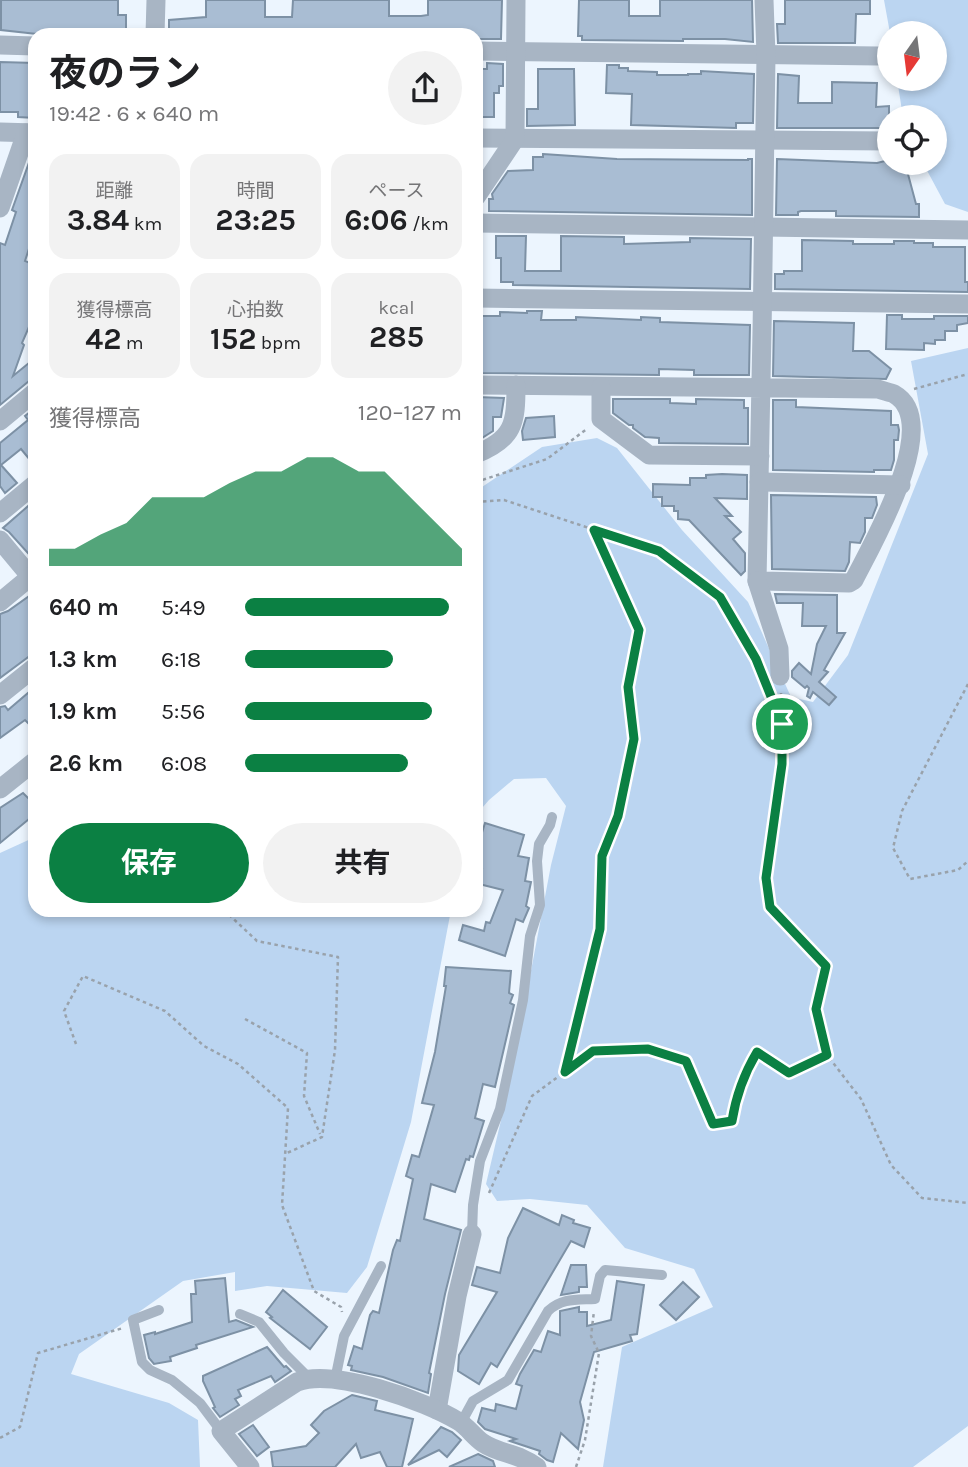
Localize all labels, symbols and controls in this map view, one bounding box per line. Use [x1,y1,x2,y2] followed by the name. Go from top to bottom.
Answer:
[877,21,947,91] north arrow
[877,21,947,175] map controls
[49,51,201,96] text: 夜のラン
[388,51,462,125] button: share
[49,100,219,127] text: 19:42 · 6 × 640 m
[877,105,947,175] button: locate
[95,180,134,202] text: 距離
[236,180,275,202] text: 時間
[368,180,425,202] text: ペース
[67,202,129,238] text: 3.84
[215,202,296,238] text: 23:25
[344,202,408,238] text: 6:06
[129,213,162,235] text: km
[408,213,449,235] text: /km
[378,297,415,319] text: kcal
[76,299,153,321] text: 獲得標高
[227,299,284,321] text: 心拍数
[369,319,424,355] text: 285
[85,321,121,357] text: 42
[210,321,256,357] text: 152
[121,332,144,354] text: m
[256,332,301,354] text: bpm
[358,399,462,426] text: 120–127 m
[49,405,141,432] text: 獲得標高
[49,594,119,621] text: 640 m
[161,594,205,621] text: 5:49
[49,646,118,673] text: 1.3 km
[161,646,201,673] text: 6:18
[752,694,812,754] pin
[49,698,117,725] text: 1.9 km
[161,698,205,725] text: 5:56
[763,705,801,743] icon: arrive
[49,750,123,777] text: 2.6 km
[161,750,207,777] text: 6:08
[49,823,249,903] button: 保存
[263,823,462,903] button: 共有

